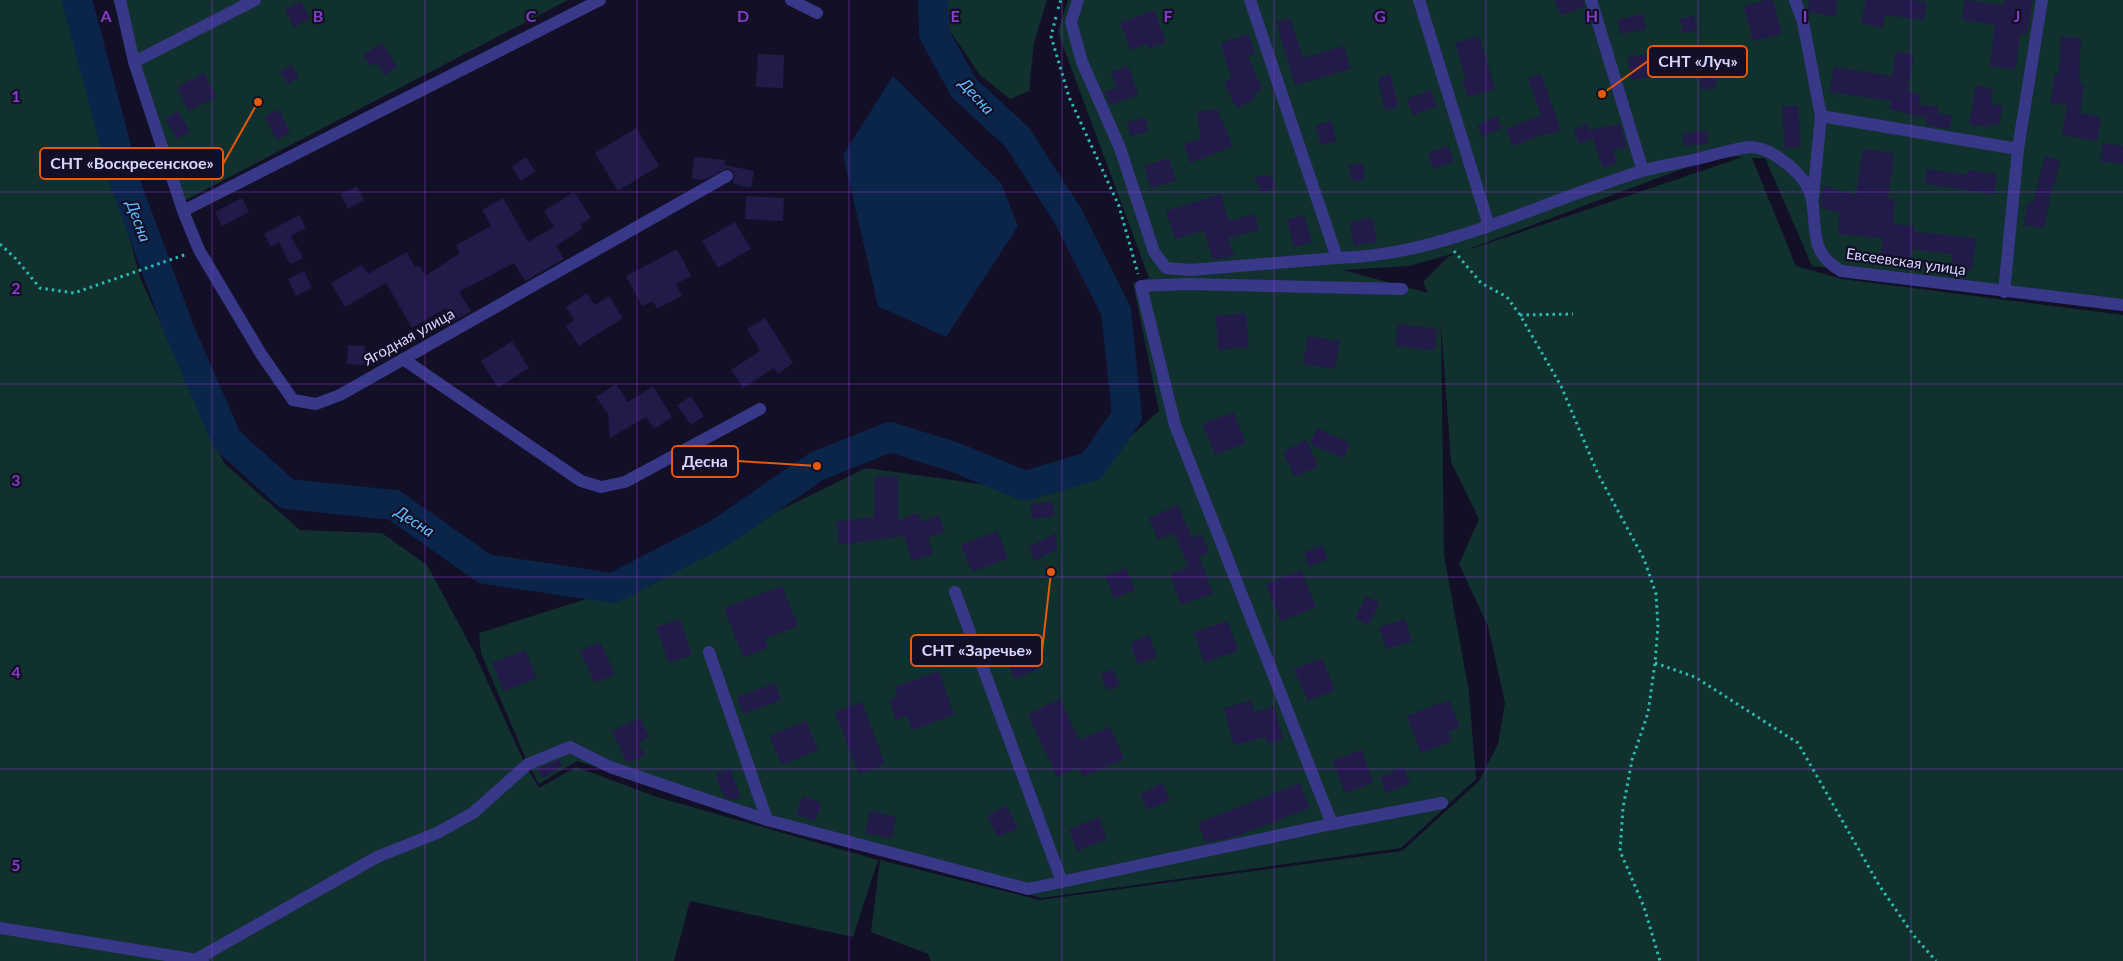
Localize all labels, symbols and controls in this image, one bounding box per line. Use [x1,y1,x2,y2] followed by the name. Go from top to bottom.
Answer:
[99,6,112,25] text: A
[313,6,323,25] text: B
[526,6,537,25] text: C
[737,6,749,25] text: D
[950,6,960,25] text: E
[1163,6,1173,25] text: F
[1374,6,1386,25] text: G
[1586,6,1598,25] text: H
[1803,6,1807,25] text: I
[2014,6,2020,25] text: J
[1648,46,1747,77] callout: СНТ «Луч»
[1658,51,1738,70] text: СНТ «Луч»
[955,73,999,118] water label: Десна
[11,86,21,105] text: 1
[40,148,223,179] callout: СНТ «Воскресенское»
[50,153,214,172] text: СНТ «Воскресенское»
[123,197,156,244] water label: Десна
[1845,244,1967,278] street label: Евсеевская улица
[11,278,21,297] text: 2
[359,304,457,369] street label: Ягодная улица
[672,446,738,477] callout: Десна
[682,451,728,470] text: Десна
[11,470,21,489] text: 3
[391,500,438,540] water label: Десна
[911,635,1042,666] callout: СНТ «Заречье»
[922,640,1032,659] text: СНТ «Заречье»
[11,662,21,681] text: 4
[11,855,21,874] text: 5

